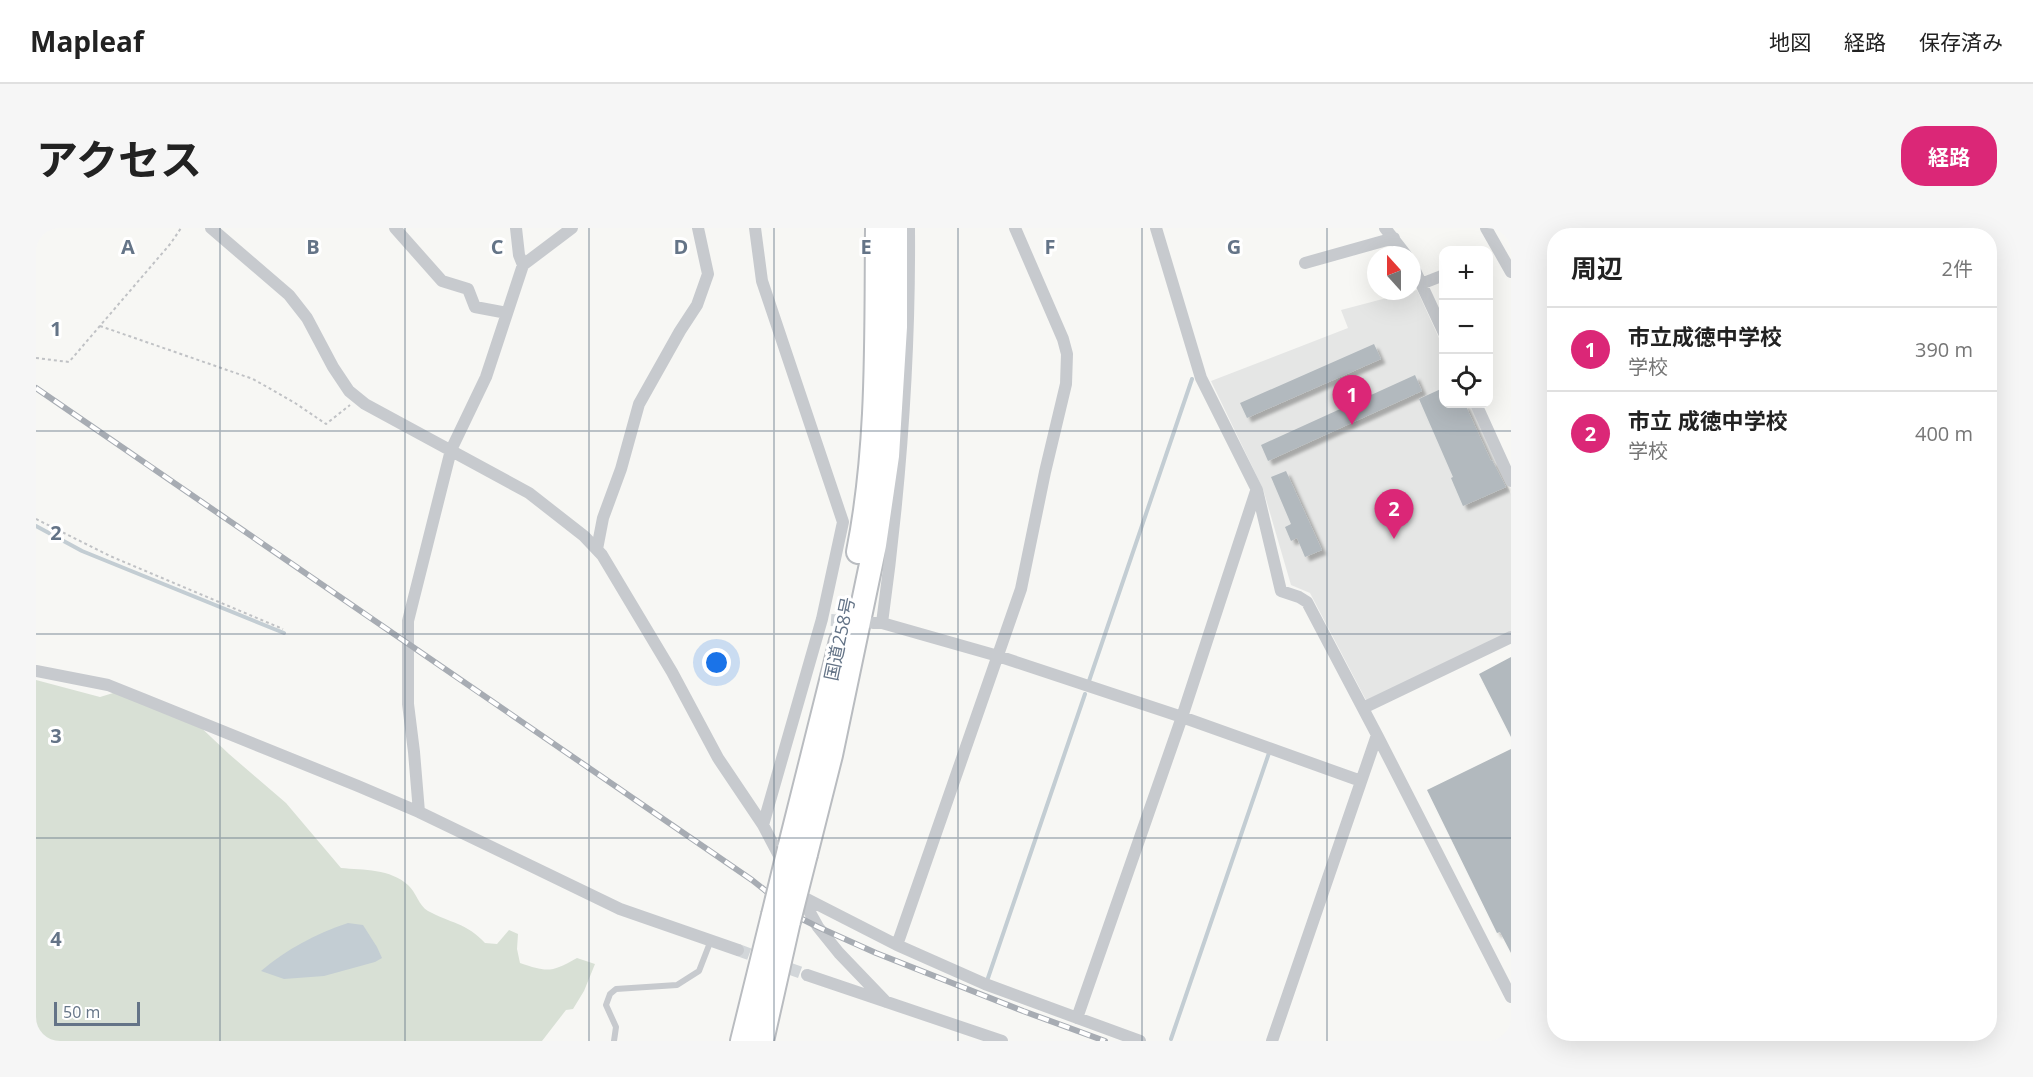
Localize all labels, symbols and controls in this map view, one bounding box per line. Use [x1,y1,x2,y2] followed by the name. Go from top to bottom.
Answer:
[30,22,144,60] text: Mapleaf
[1769,28,1811,56] text: 地図
[1844,28,1886,56] text: 経路
[1919,28,2003,56] text: 保存済み
[1901,126,1997,186] button: 経路
[36,130,202,187] text: アクセス
[121,233,135,260] text: A
[306,233,320,260] text: B
[491,233,504,260] text: C
[674,233,688,260] text: D
[860,233,872,260] text: E
[1045,233,1055,260] text: F
[1227,233,1241,260] text: G
[1367,246,1421,300] north arrow
[1439,246,1493,408] map controls
[1439,246,1493,300] button: +
[1571,250,1623,286] text: 周辺
[1942,255,1973,282] text: 2件
[1439,300,1493,354] button: −
[50,315,62,342] text: 1
[1628,321,1782,351] text: 市立成徳中学校
[1585,336,1596,363] text: 1
[1915,336,1973,363] text: 390 m
[1628,353,1668,380] text: 学校
[1439,354,1493,408] button: locate
[1332,376,1372,425] pin: 1
[1628,405,1788,435] text: 市立 成徳中学校
[1585,420,1596,447] text: 2
[1915,420,1973,447] text: 400 m
[1628,437,1668,464] text: 学校
[1374,490,1414,539] pin: 2
[50,519,62,546] text: 2
[818,595,860,683] street label: 国道258号
[702,648,731,677] your location
[50,722,62,749] text: 3
[50,925,62,952] text: 4
[54,999,140,1026] scale bar
[63,1001,100,1023] text: 50 m

